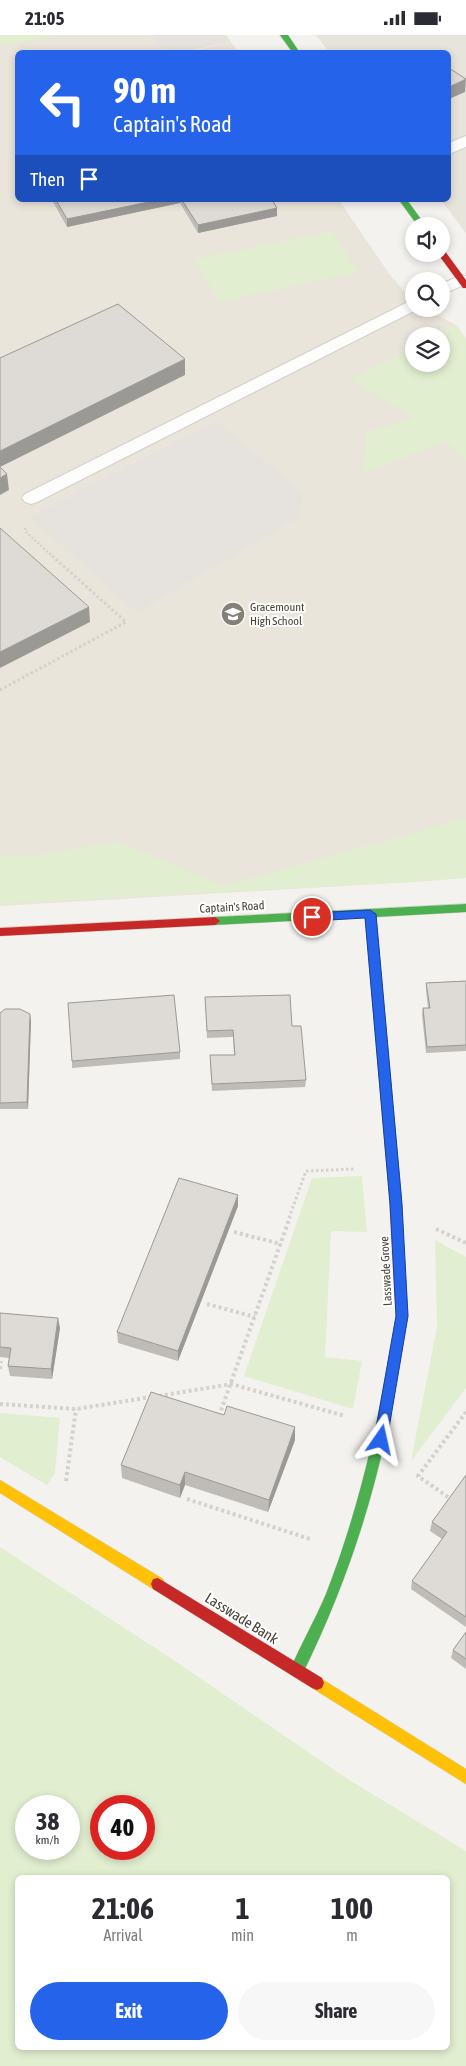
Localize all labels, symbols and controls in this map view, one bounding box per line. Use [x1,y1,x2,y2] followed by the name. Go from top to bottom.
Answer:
[25,7,64,29] text: 21:05
[30,70,95,135] icon: left
[113,70,176,110] text: 90 m
[113,111,232,137] text: Captain's Road
[75,165,103,193] icon: arrive
[30,168,65,190] text: Then
[405,217,450,372] map controls
[405,217,450,262] button: sound
[405,272,450,317] button: search
[405,327,450,372] button: layers
[250,600,305,628] place label: Gracemount High School
[220,601,246,627] school or university icon: Gracemount High School
[291,896,333,938] pin
[199,898,265,916] street label: Captain's Road
[298,903,326,931] icon: arrive
[377,1236,395,1306] street label: Lasswade Grove
[354,1413,406,1465] position arrow
[202,1589,282,1647] street label: Lasswade Bank
[90,1795,155,1860] speed limit sign: 40
[36,1807,59,1835] text: 38
[36,1833,59,1847] text: km/h
[92,1891,154,1925] text: 21:06
[235,1891,250,1925] text: 1
[331,1891,373,1925] text: 100
[103,1926,143,1944] text: Arrival
[231,1926,254,1944] text: min
[346,1926,358,1944] text: m
[30,1982,228,2040] button: Exit
[238,1982,435,2040] button: Share

